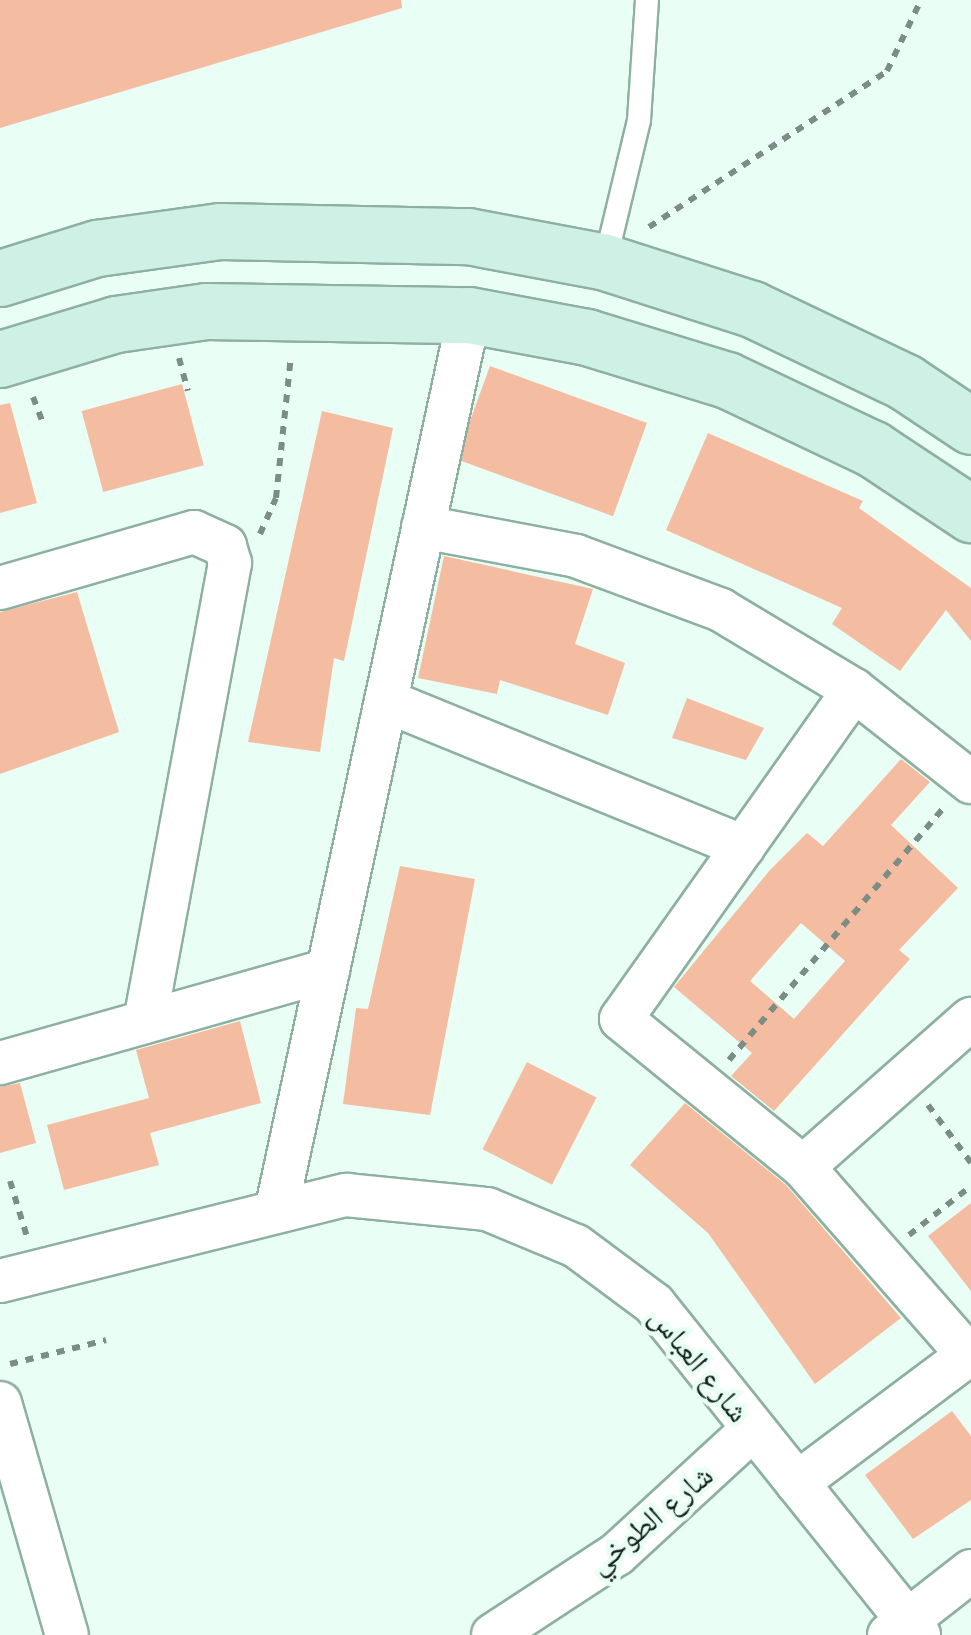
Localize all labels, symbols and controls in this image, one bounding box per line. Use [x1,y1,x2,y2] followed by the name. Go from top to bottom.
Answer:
[643,1299,757,1429] street label: شارع العباس
[581,1457,719,1581] street label: شارع الطوخي

